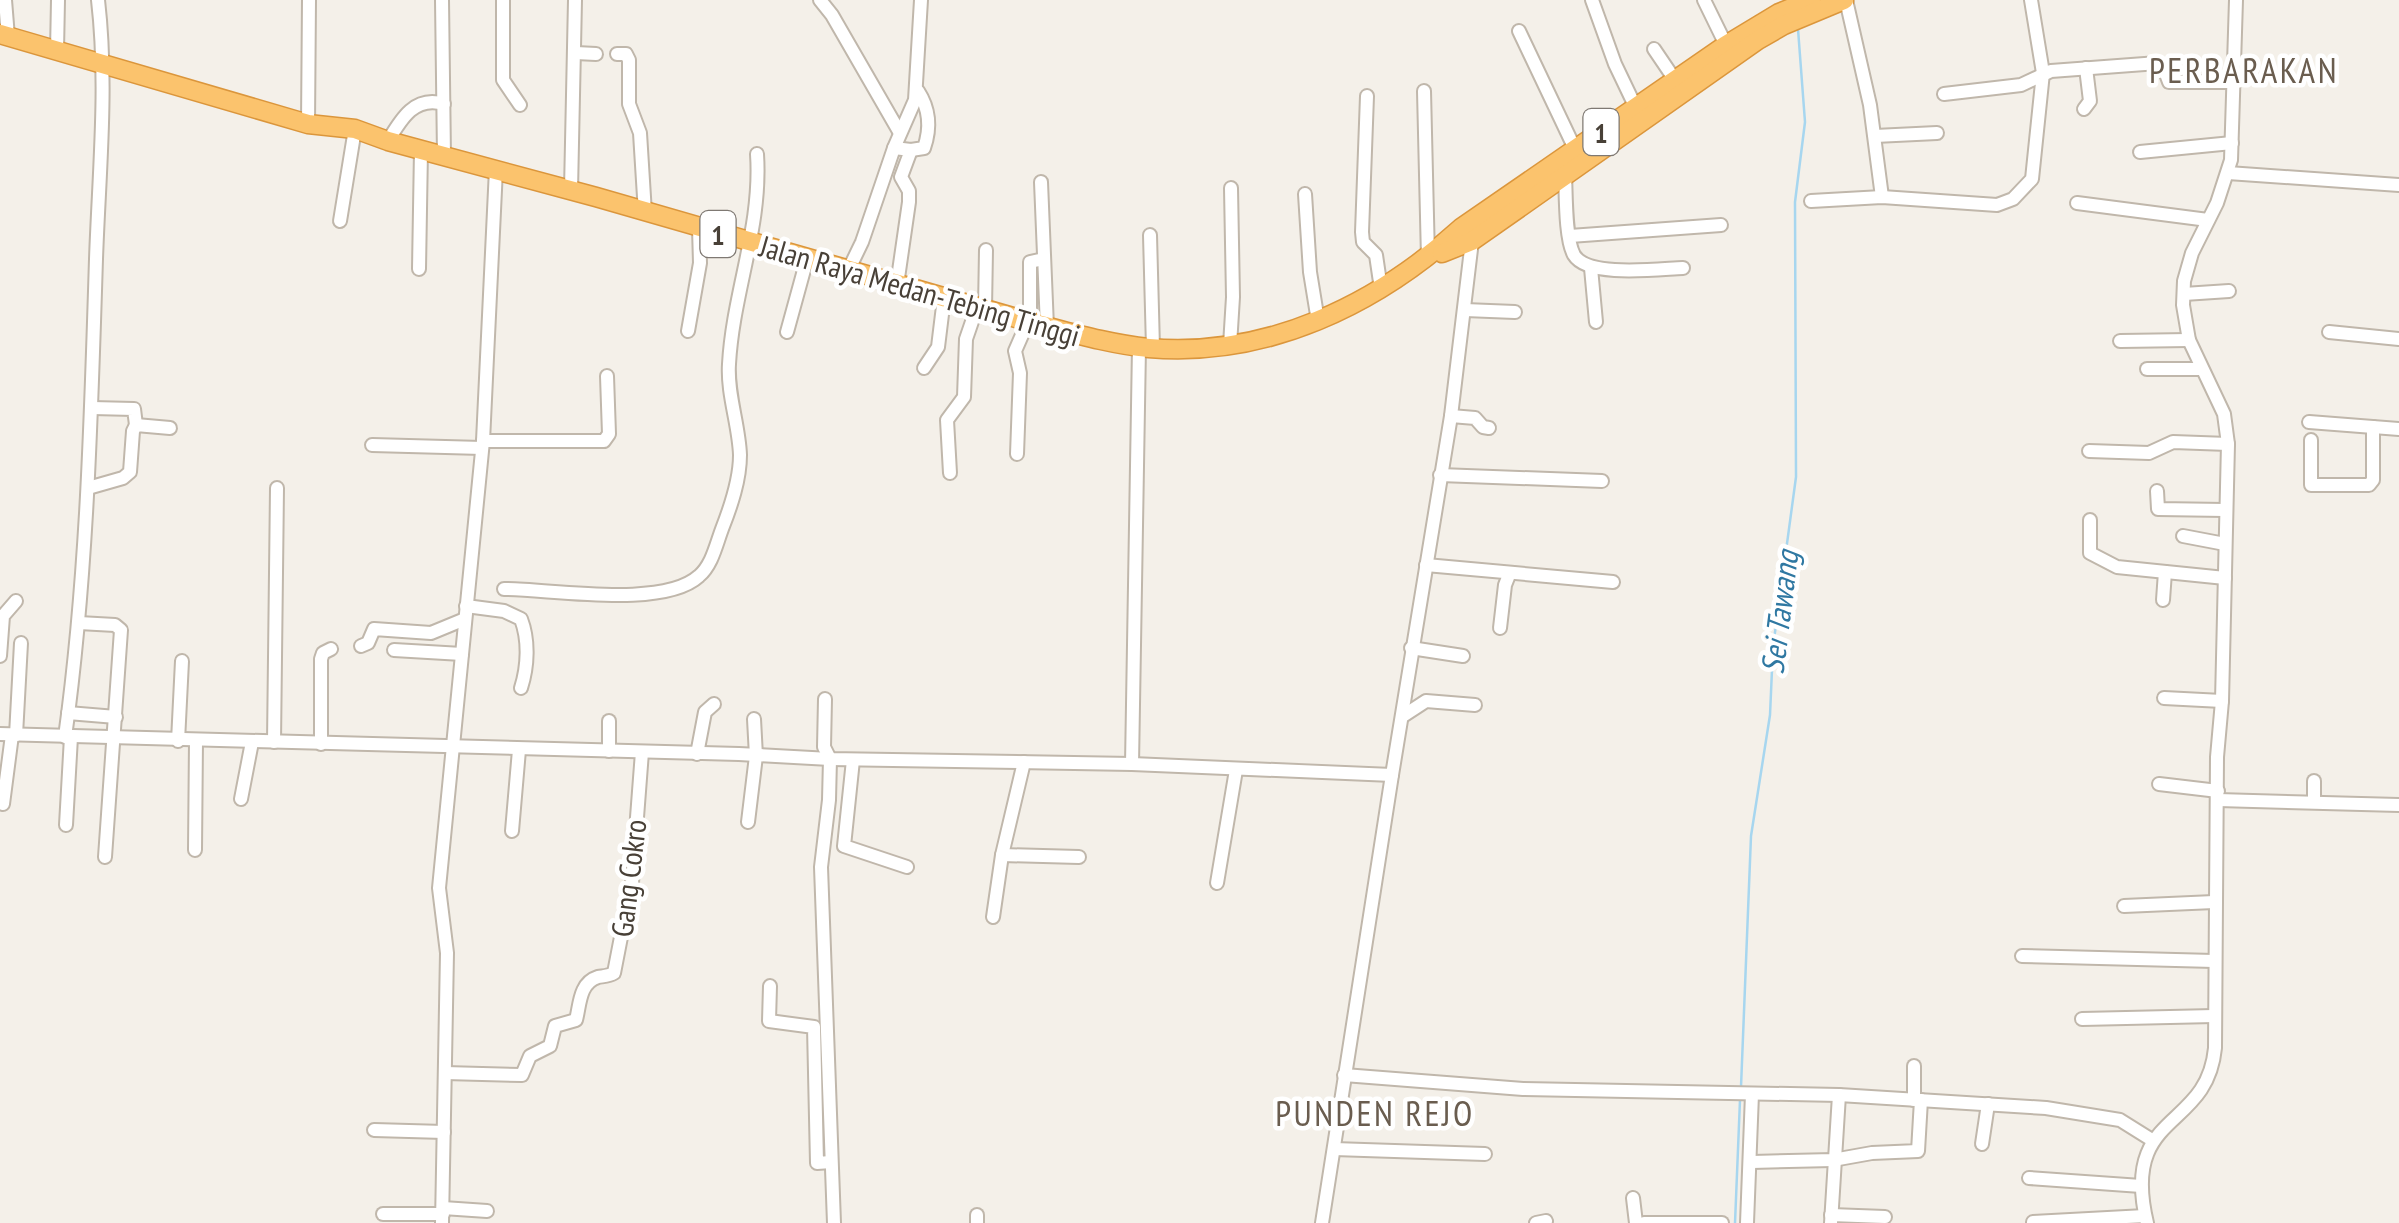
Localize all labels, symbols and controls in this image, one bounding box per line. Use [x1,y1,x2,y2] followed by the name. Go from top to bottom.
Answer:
[2149,47,2339,93] district label: PERBARAKAN
[1584,109,1618,155] road number: 1
[700,211,736,257] road number: 1
[755,225,1085,354] street label: Jalan Raya Medan-Tebing Tinggi
[1751,546,1808,676] water label: Sei Tawang
[601,817,655,939] street label: Gang Cokro
[1275,1090,1475,1136] district label: PUNDEN REJO

